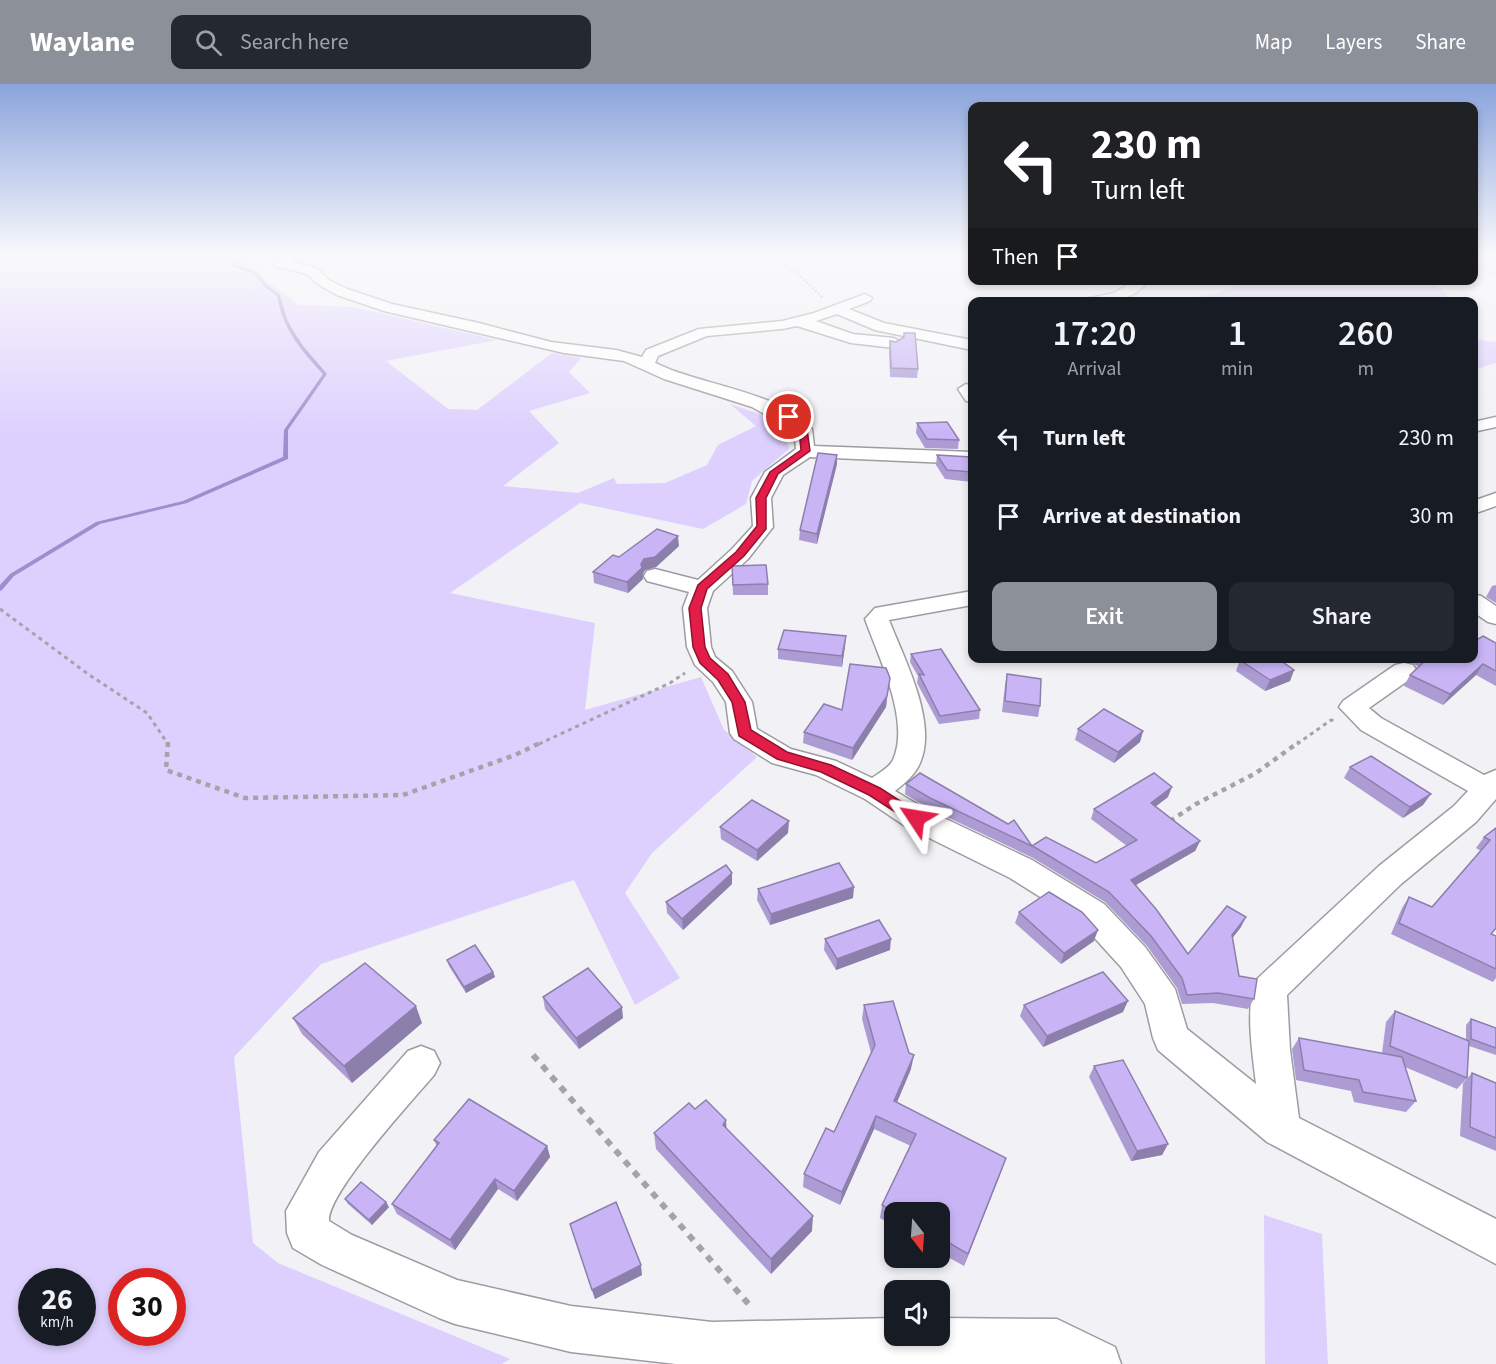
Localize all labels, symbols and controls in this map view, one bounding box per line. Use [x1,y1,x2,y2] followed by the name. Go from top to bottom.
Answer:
[171,15,591,69] search box
[30,22,135,62] text: Waylane
[192,26,225,59] icon: search
[240,26,349,58] text: Search here
[1255,27,1292,57] text: Map
[1325,27,1382,57] text: Layers
[1415,27,1466,57] text: Share
[1091,115,1202,175] text: 230 m
[992,126,1070,204] icon: left
[1091,171,1185,210] text: Turn left
[1051,240,1084,273] icon: arrive
[992,241,1039,273] text: Then
[1053,308,1136,359] text: 17:20
[1228,308,1246,359] text: 1
[1338,308,1393,359] text: 260
[1068,355,1121,383] text: Arrival
[1221,355,1253,383] text: min
[1357,355,1374,383] text: m
[763,391,814,442] pin
[772,400,805,433] icon: arrive
[992,422,1025,455] icon: left
[1043,422,1125,454] text: Turn left
[1399,422,1454,454] text: 230 m
[992,500,1025,533] icon: arrive
[1043,500,1241,532] text: Arrive at destination
[1409,500,1454,532] text: 30 m
[992,582,1217,651] button: Exit
[1229,582,1454,651] button: Share
[884,786,948,850] position arrow
[884,1202,950,1268] north arrow
[884,1202,950,1346] map controls
[108,1268,186,1346] speed limit sign: 30
[41,1278,73,1321] text: 26
[884,1280,950,1346] button: sound
[40,1312,74,1333] text: km/h

